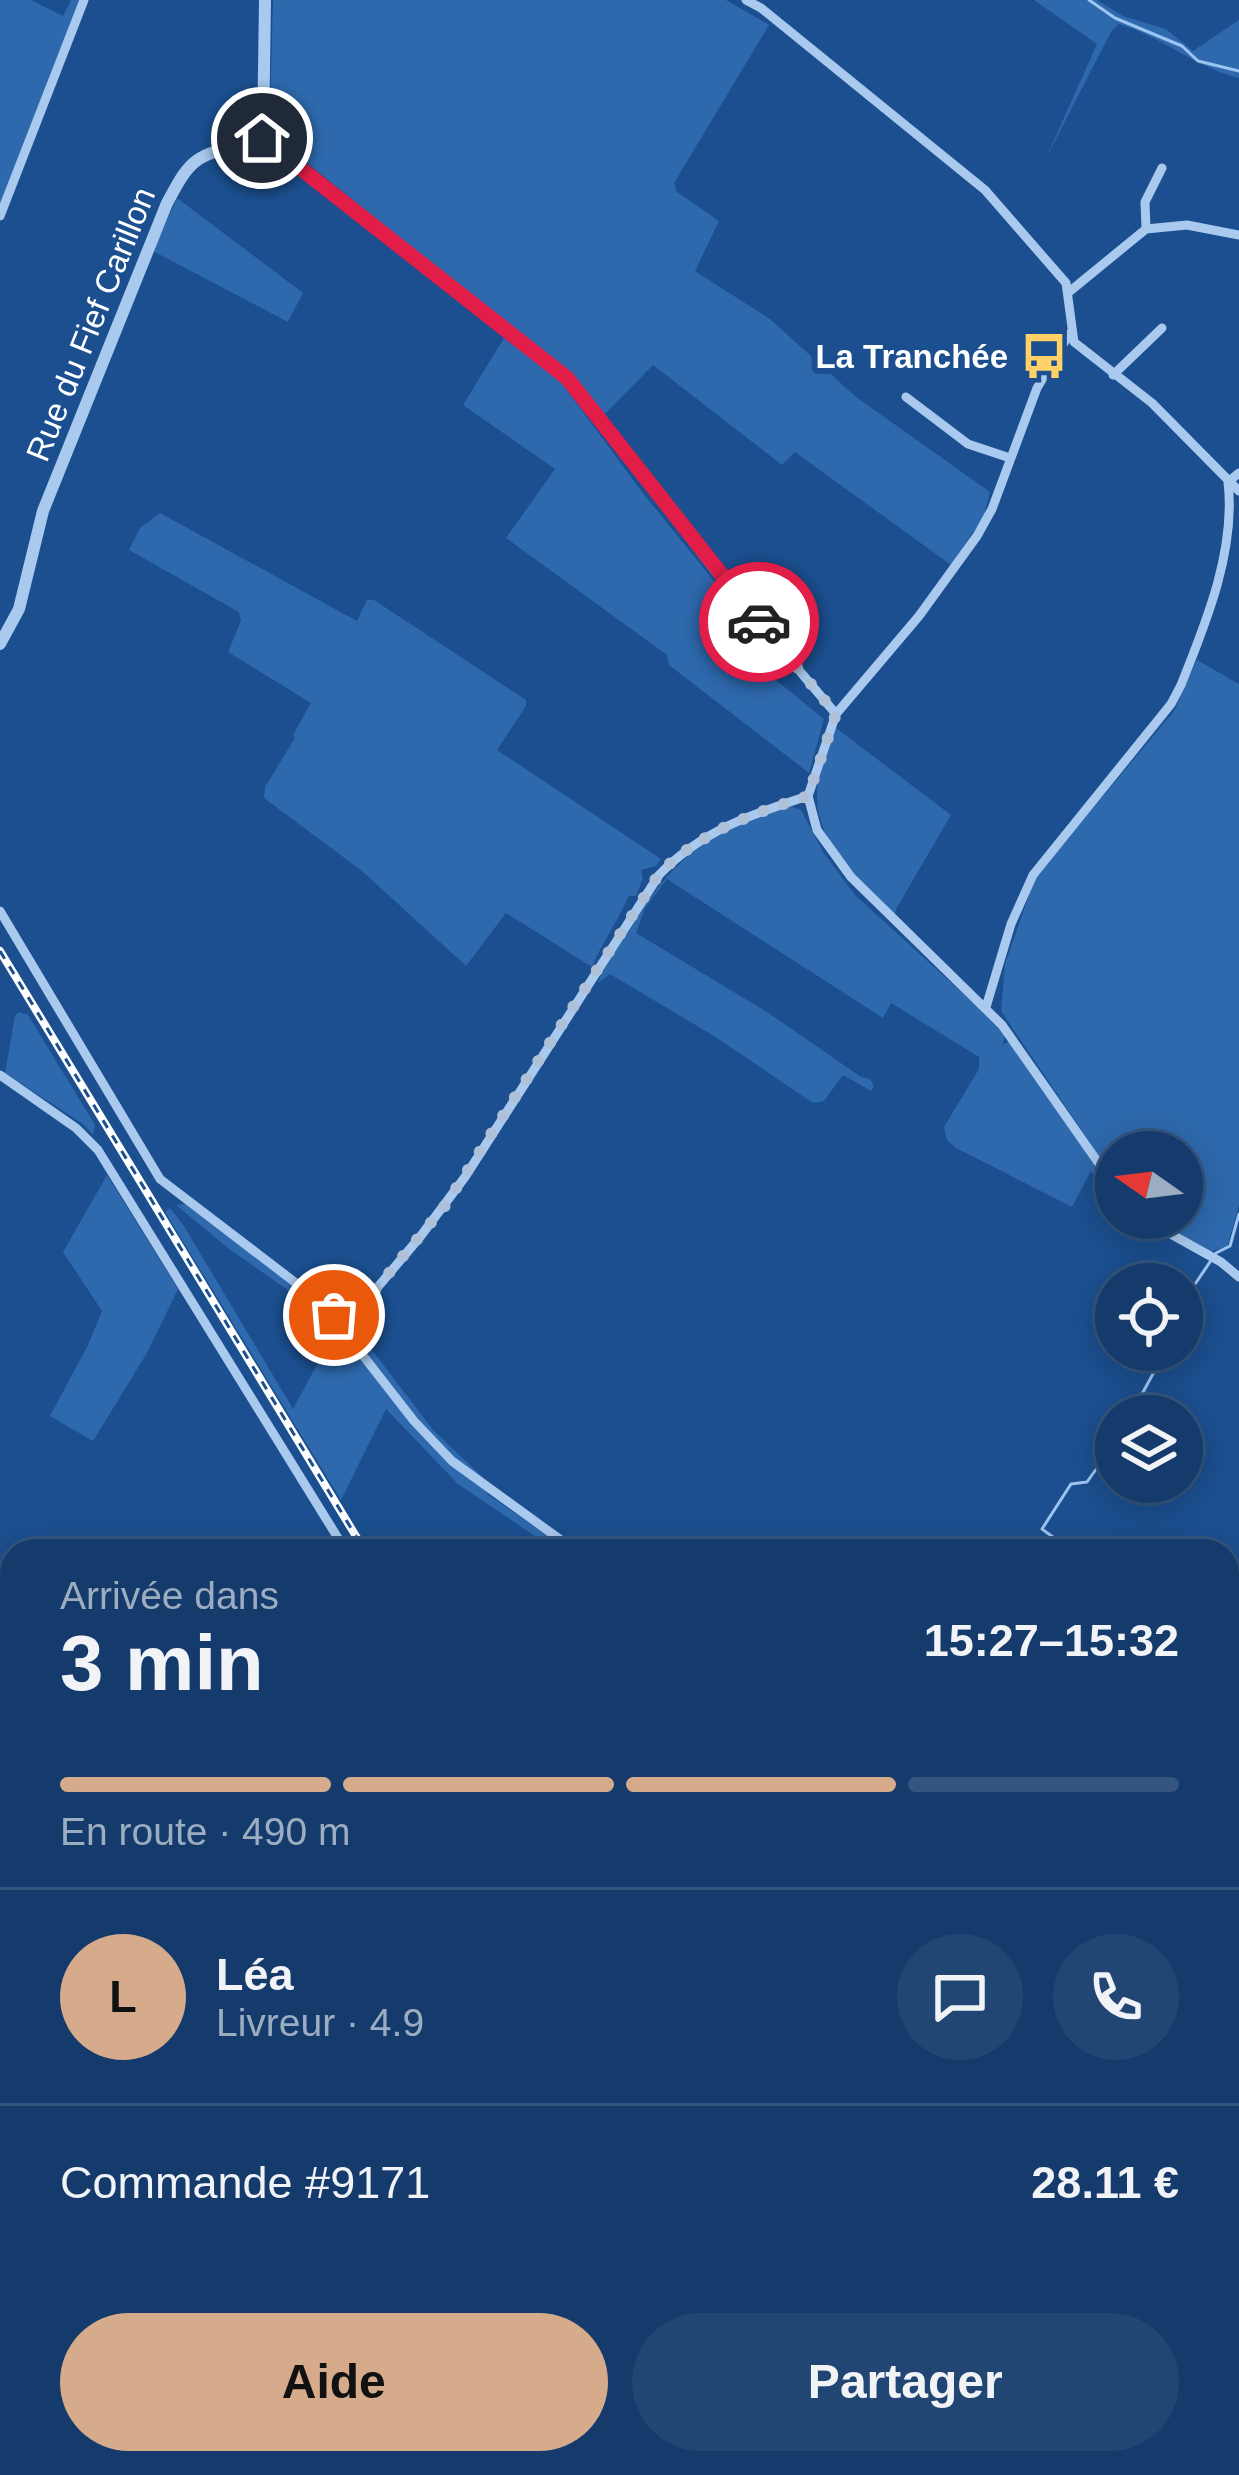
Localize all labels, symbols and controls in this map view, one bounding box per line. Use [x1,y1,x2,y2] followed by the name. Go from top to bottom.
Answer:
[211,87,313,189] pin
[229,105,295,171] icon: home
[19,182,162,466] street label: Rue du Fief Carillon
[1019,331,1069,381] bus stop icon: La Tranchée
[815,338,1008,375] place label: La Tranchée
[699,562,819,682] courier
[726,589,792,655] icon: car
[1095,1131,1203,1239] north arrow
[1095,1131,1203,1503] map controls
[1095,1263,1203,1371] button: locate
[283,1264,385,1366] pin
[301,1282,367,1348] icon: bag
[1095,1395,1203,1503] button: layers
[60,1574,279,1617] text: Arrivée dans
[924,1615,1179,1666] text: 15:27–15:32
[60,1619,264,1707] text: 3 min
[60,1810,350,1853] text: En route · 490 m
[897,1934,1023,2060] button: chat
[1053,1934,1179,2060] button: phone
[216,1949,294,2000] text: Léa
[109,1971,137,2022] text: L
[216,2001,424,2044] text: Livreur · 4.9
[60,2157,430,2208] text: Commande #9171
[1031,2157,1179,2208] text: 28.11 €
[60,2313,608,2451] button: Aide
[632,2313,1179,2451] button: Partager

